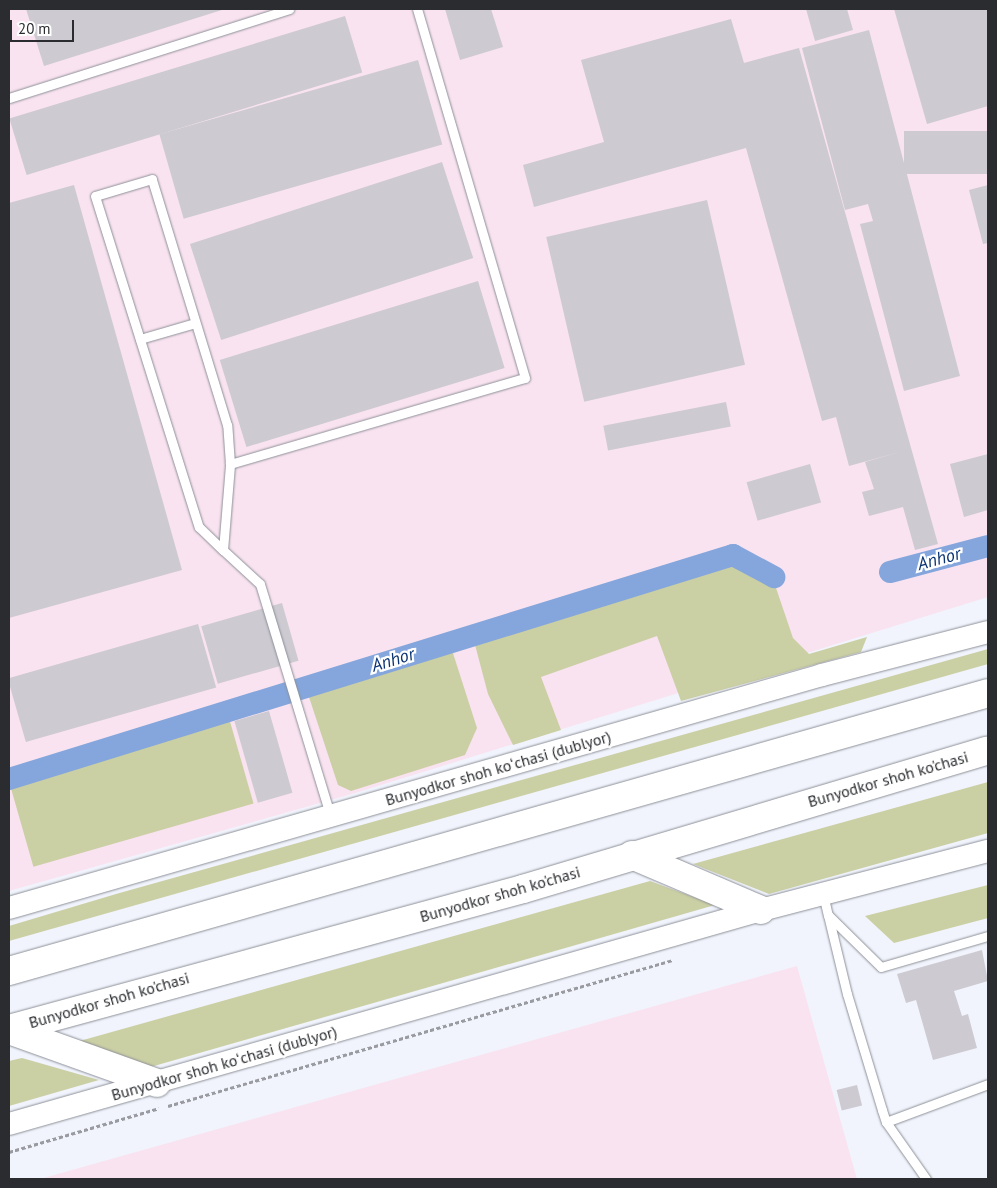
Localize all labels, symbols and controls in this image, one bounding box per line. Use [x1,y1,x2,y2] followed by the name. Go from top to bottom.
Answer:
[12,10,76,42] scale bar
[18,19,51,38] text: 20 m
[915,543,963,575] water label: Anhor
[369,643,417,677] water label: Anhor
[383,727,613,809] street label: Bunyodkor shoh koʻchasi (dublyor)
[806,747,970,811] street label: Bunyodkor shoh ko'chasi
[418,862,582,926] street label: Bunyodkor shoh ko'chasi
[27,968,191,1032] street label: Bunyodkor shoh ko'chasi
[109,1022,339,1104] street label: Bunyodkor shoh koʻchasi (dublyor)

